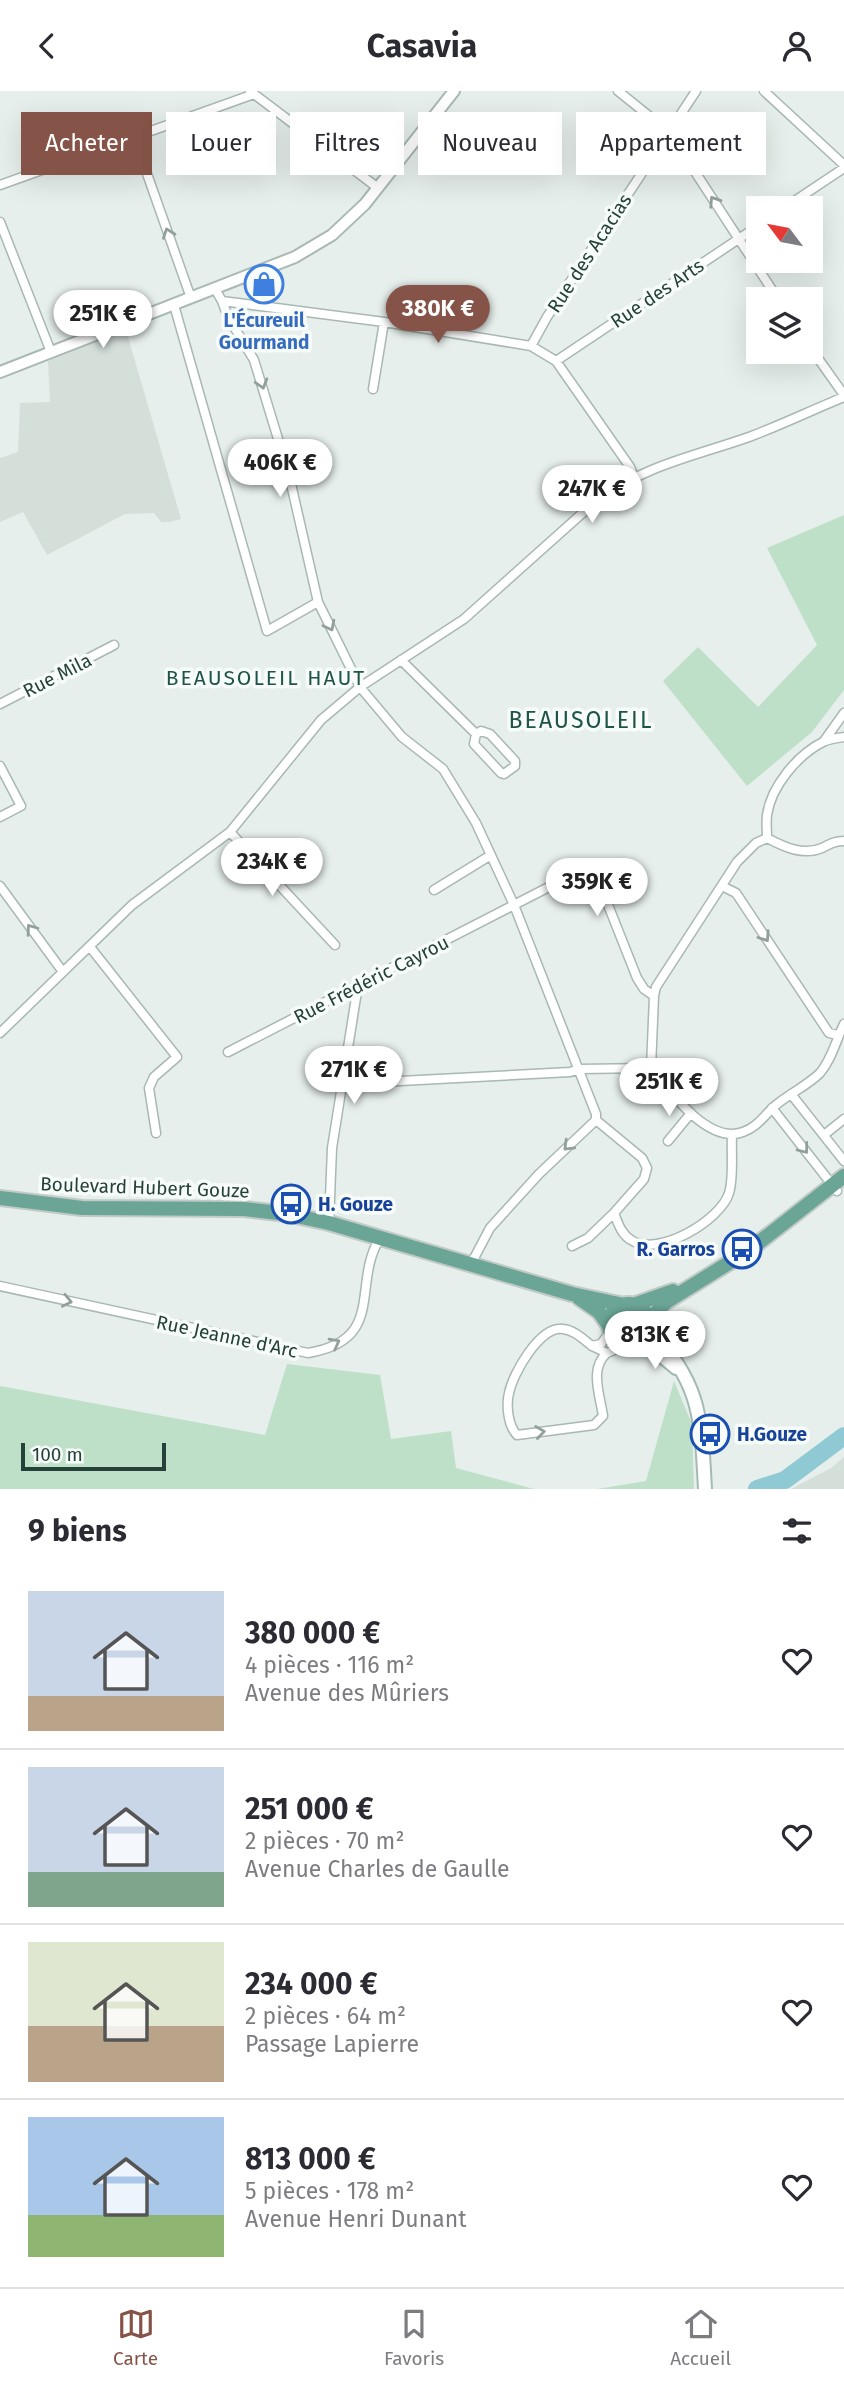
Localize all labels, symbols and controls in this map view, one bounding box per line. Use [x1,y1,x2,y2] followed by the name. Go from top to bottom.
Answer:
[28,27,66,65] icon: back
[367,27,477,65] text: Casavia
[778,27,816,65] icon: person
[21,112,152,175] chip: Acheter
[166,112,276,175] chip: Louer
[290,112,404,175] chip: Filtres
[418,112,562,175] chip: Nouveau
[576,112,766,175] chip: Appartement
[542,189,636,317] street label: Rue des Acacias
[710,196,722,209] one-way arrow
[746,196,822,273] north arrow
[746,196,823,364] map controls
[162,228,176,240] one-way arrow
[606,254,708,333] street label: Rue des Arts
[243,263,285,305] shop icon: L'Écureuil Gourmand
[381,285,495,345] pin: 380K €
[746,287,823,364] button: layers
[46,291,160,350] pin: 251K €
[402,294,474,322] text: 380K €
[69,299,137,327] text: 251K €
[219,307,309,354] place label: L'Écureuil Gourmand
[253,378,268,390] one-way arrow
[223,439,337,499] pin: 406K €
[243,448,317,476] text: 406K €
[535,465,649,525] pin: 247K €
[558,474,626,502] text: 247K €
[321,619,335,631] one-way arrow
[19,648,95,702] street label: Rue Mila
[166,665,366,691] district label: BEAUSOLEIL HAUT
[509,706,653,734] district label: BEAUSOLEIL
[215,839,329,898] pin: 234K €
[237,847,307,875] text: 234K €
[540,859,654,918] pin: 359K €
[562,867,632,895] text: 359K €
[27,924,40,937] one-way arrow
[757,929,770,942] one-way arrow
[290,930,453,1029] street label: Rue Frédéric Cayrou
[297,1047,411,1106] pin: 271K €
[321,1055,387,1083] text: 271K €
[612,1059,726,1118] pin: 251K €
[635,1067,703,1095] text: 251K €
[563,1138,576,1151] one-way arrow
[796,1142,809,1154] one-way arrow
[40,1172,250,1203] street label: Boulevard Hubert Gouze
[270,1183,312,1225] bus stop icon: H. Gouze
[318,1193,393,1216] place label: H. Gouze
[721,1228,763,1270] bus stop icon: R. Garros
[637,1238,715,1261] place label: R. Garros
[61,1293,73,1307] one-way arrow
[154,1310,300,1363] street label: Rue Jeanne d'Arc
[598,1311,712,1371] pin: 813K €
[621,1320,689,1348] text: 813K €
[328,1338,341,1352] one-way arrow
[689,1413,731,1455] bus stop icon: H.Gouze
[737,1423,807,1446] place label: H.Gouze
[534,1425,546,1440] one-way arrow
[21,1440,166,1472] scale bar
[32,1443,83,1466] text: 100 m
[778,1512,816,1550] icon: filters
[28,1513,127,1549] text: 9 biens
[245,1615,380,1651] text: 380 000 €
[84,1619,168,1703] icon: home
[778,1642,816,1680] icon: heart
[245,1651,414,1679] text: 4 pièces · 116 m²
[245,1679,449,1707] text: Avenue des Mûriers
[245,1791,373,1827] text: 251 000 €
[84,1795,168,1879] icon: home
[778,1818,816,1856] icon: heart
[245,1827,404,1855] text: 2 pièces · 70 m²
[245,1855,510,1883] text: Avenue Charles de Gaulle
[245,1966,377,2002] text: 234 000 €
[84,1970,168,2054] icon: home
[778,1993,816,2031] icon: heart
[245,2002,406,2030] text: 2 pièces · 64 m²
[245,2030,419,2058] text: Passage Lapierre
[245,2141,376,2177] text: 813 000 €
[84,2145,168,2229] icon: home
[778,2168,816,2206] icon: heart
[245,2177,414,2205] text: 5 pièces · 178 m²
[245,2205,467,2233] text: Avenue Henri Dunant
[113,2305,158,2370] tab: Carte
[384,2305,444,2370] tab: Favoris
[670,2305,731,2370] tab: Accueil

